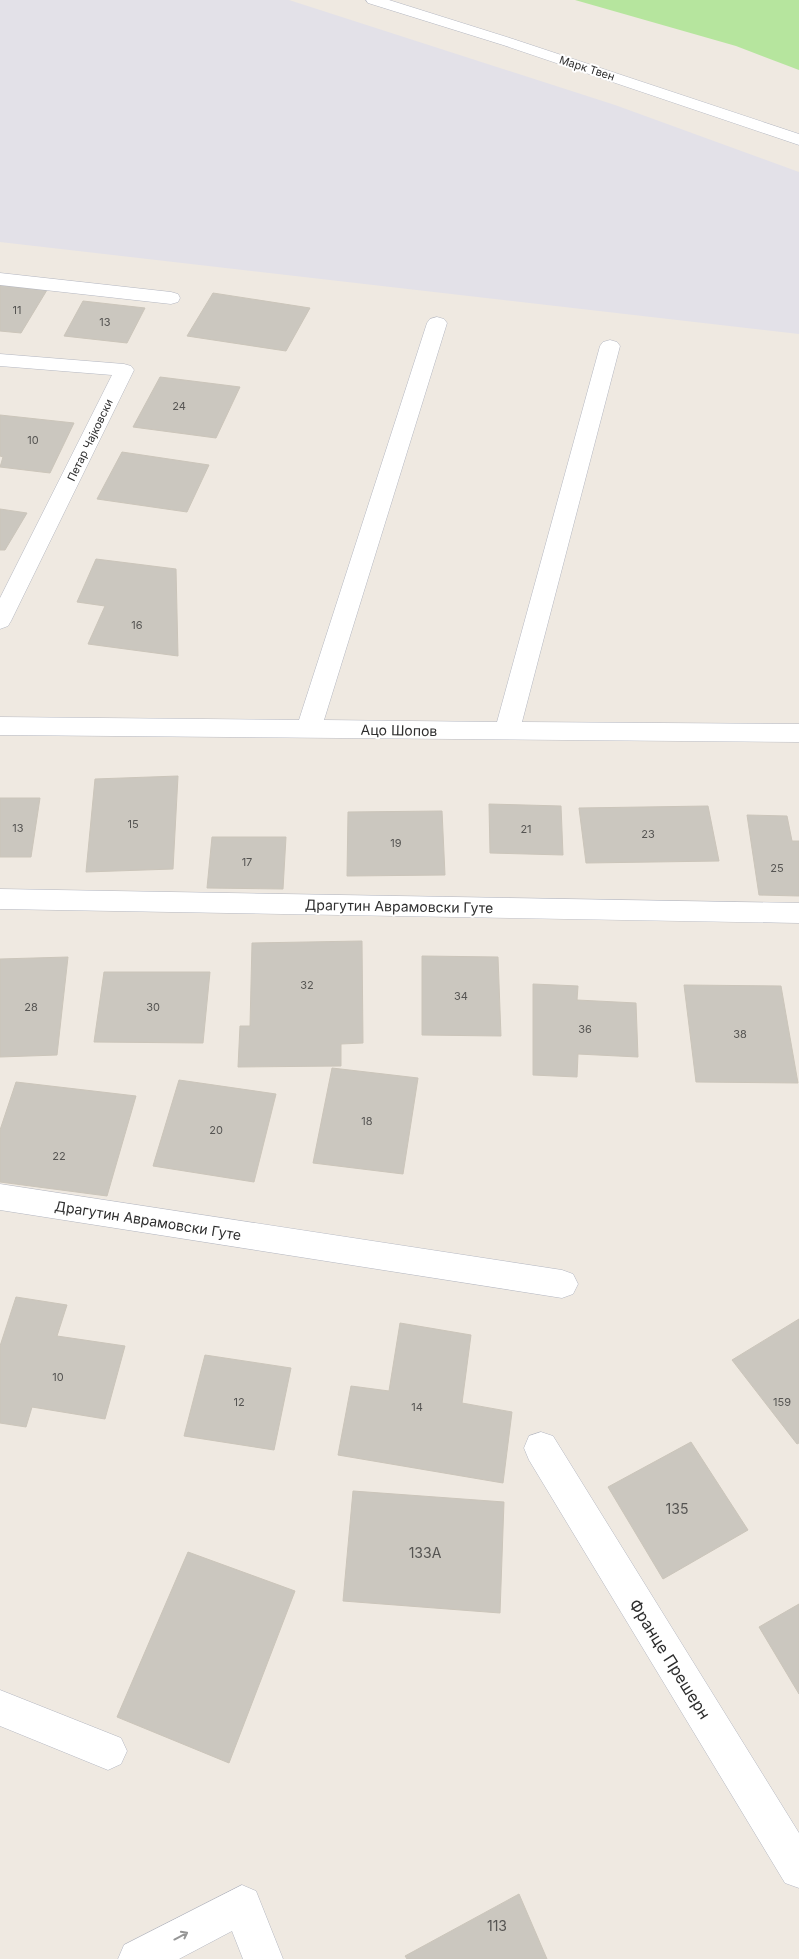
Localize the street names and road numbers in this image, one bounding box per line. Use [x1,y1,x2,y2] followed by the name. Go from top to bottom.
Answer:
[557,52,617,84] street label: Марк Твен
[64,397,116,483] street label: Петар Чајковски
[361,721,438,739] street label: Ацо Шопов
[305,896,493,916] street label: Драгутин Аврамовски Гуте
[54,1197,242,1243] street label: Драгутин Аврамовски Гуте
[625,1595,715,1723] street label: Франце Прешерн

